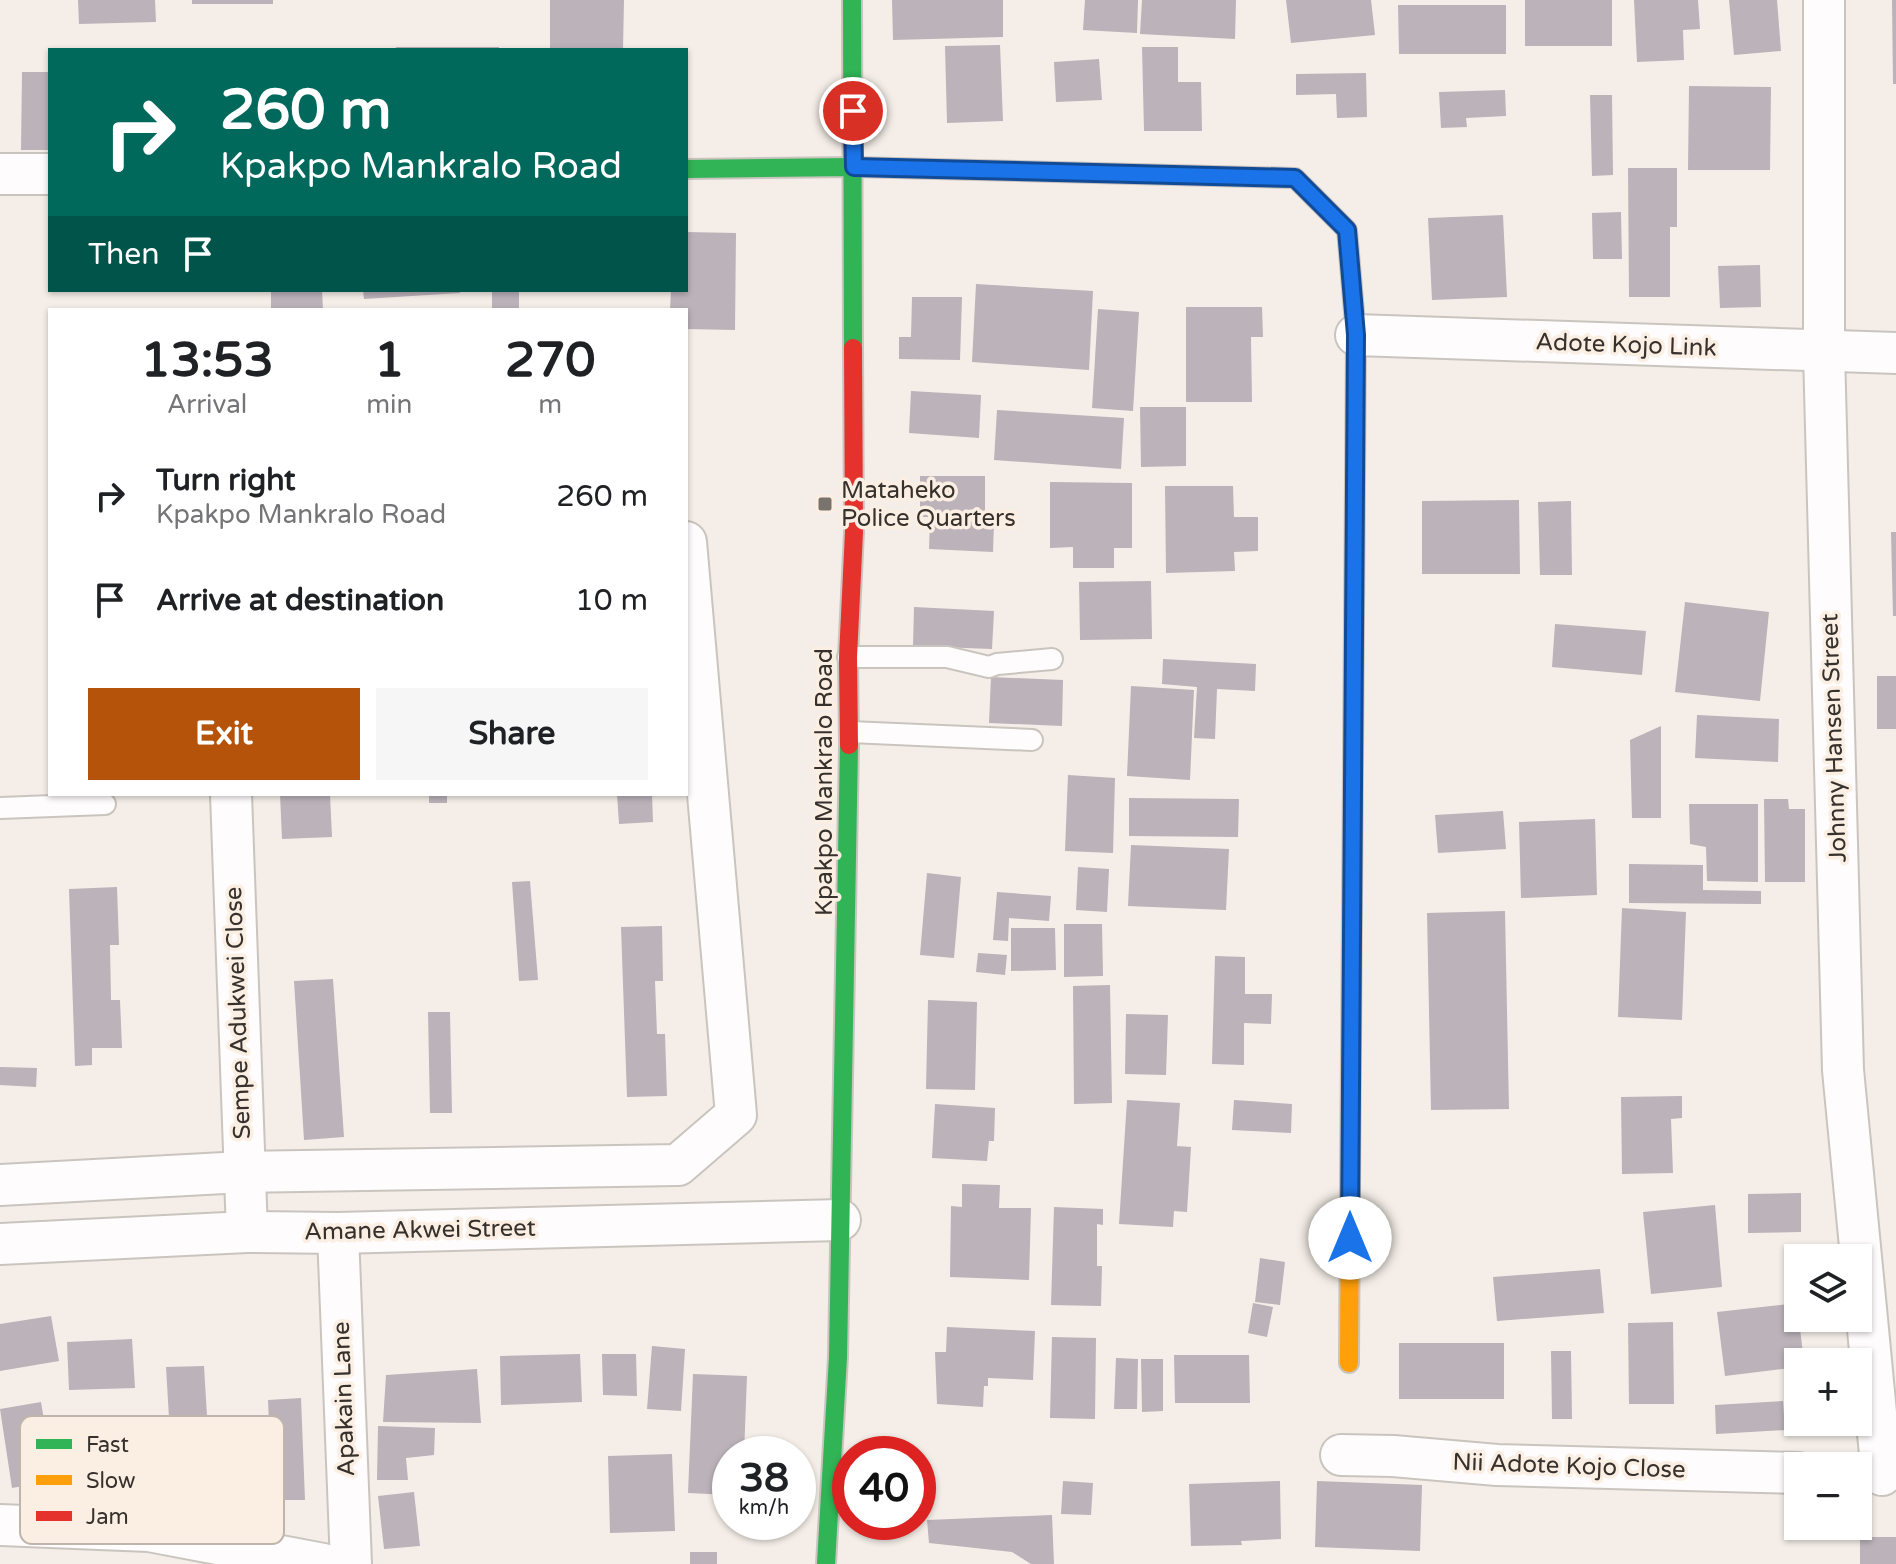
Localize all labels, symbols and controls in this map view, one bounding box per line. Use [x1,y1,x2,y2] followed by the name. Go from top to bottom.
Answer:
[220,77,391,144] text: 260 m
[819,77,887,145] pin
[88,80,192,184] icon: right
[831,89,875,133] icon: arrive
[220,145,622,188] text: Kpakpo Mankralo Road
[176,232,220,276] icon: arrive
[88,236,160,273] text: Then
[1535,327,1717,363] street label: Adote Kojo Link
[141,332,274,390] text: 13:53
[374,332,404,390] text: 1
[505,332,595,390] text: 270
[167,389,247,420] text: Arrival
[366,389,412,420] text: min
[538,389,562,420] text: m
[156,462,296,499] text: Turn right
[88,474,132,518] icon: right
[841,476,1016,533] place label: Mataheko Police Quarters
[556,478,648,515] text: 260 m
[816,495,834,513] marker: Mataheko Police Quarters
[156,499,446,530] text: Kpakpo Mankralo Road
[88,578,132,622] icon: arrive
[156,582,444,619] text: Arrive at destination
[575,582,648,619] text: 10 m
[1815,613,1853,863] street label: Johnny Hansen Street
[810,648,839,916] street label: Kpakpo Mankralo Road
[88,688,360,780] button: Exit
[376,688,648,780] button: Share
[219,886,257,1140] street label: Sempe Adukwei Close
[1308,1196,1392,1280] position arrow
[304,1213,536,1247] street label: Amane Akwei Street
[1784,1244,1872,1540] map controls
[1784,1244,1872,1332] button: layers
[327,1321,361,1477] street label: Apakain Lane
[1784,1348,1872,1436] button: +
[20,1416,284,1544] legend
[86,1432,129,1458] text: Fast
[832,1436,936,1540] speed limit sign: 40
[1452,1447,1686,1485] street label: Nii Adote Kojo Close
[1784,1452,1872,1540] button: −
[739,1454,789,1502] text: 38
[86,1468,136,1494] text: Slow
[739,1496,789,1520] text: km/h
[86,1504,129,1530] text: Jam

